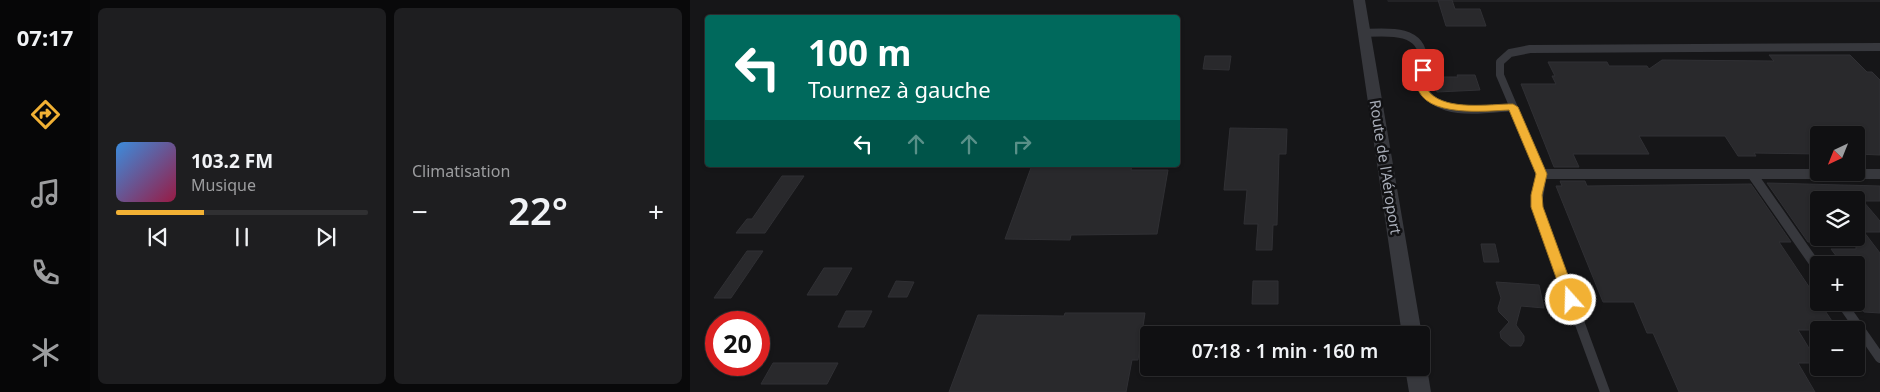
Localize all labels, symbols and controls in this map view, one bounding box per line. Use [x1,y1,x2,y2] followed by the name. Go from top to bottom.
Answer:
[17,22,73,52] text: 07:17
[808,29,911,76] text: 100 m
[725,35,790,100] icon: left
[1402,49,1444,91] pin
[1409,56,1437,84] icon: arrive
[808,74,991,104] text: Tournez à gauche
[28,97,63,132] icon: directions
[1365,98,1407,236] street label: Route de l'Aéroport
[1810,126,1865,181] north arrow
[1810,126,1865,376] map controls
[849,130,877,158] icon: left
[902,130,930,158] icon: ahead
[955,130,983,158] icon: ahead
[1008,130,1036,158] icon: right
[191,148,273,174] text: 103.2 FM
[412,160,510,182] text: Climatisation
[191,174,256,196] text: Musique
[28,176,63,211] icon: music
[508,184,568,236] text: 22°
[1810,191,1865,246] button: layers
[412,192,428,230] text: −
[648,192,664,230] text: +
[144,223,172,251] icon: previous
[228,223,256,251] icon: pause
[312,223,340,251] icon: next
[28,255,63,290] icon: phone
[1810,256,1865,311] button: +
[1544,273,1596,325] position arrow
[705,311,770,376] speed limit sign: 20
[1810,321,1865,376] button: −
[28,335,63,370] icon: climate
[1192,338,1378,364] text: 07:18 · 1 min · 160 m

